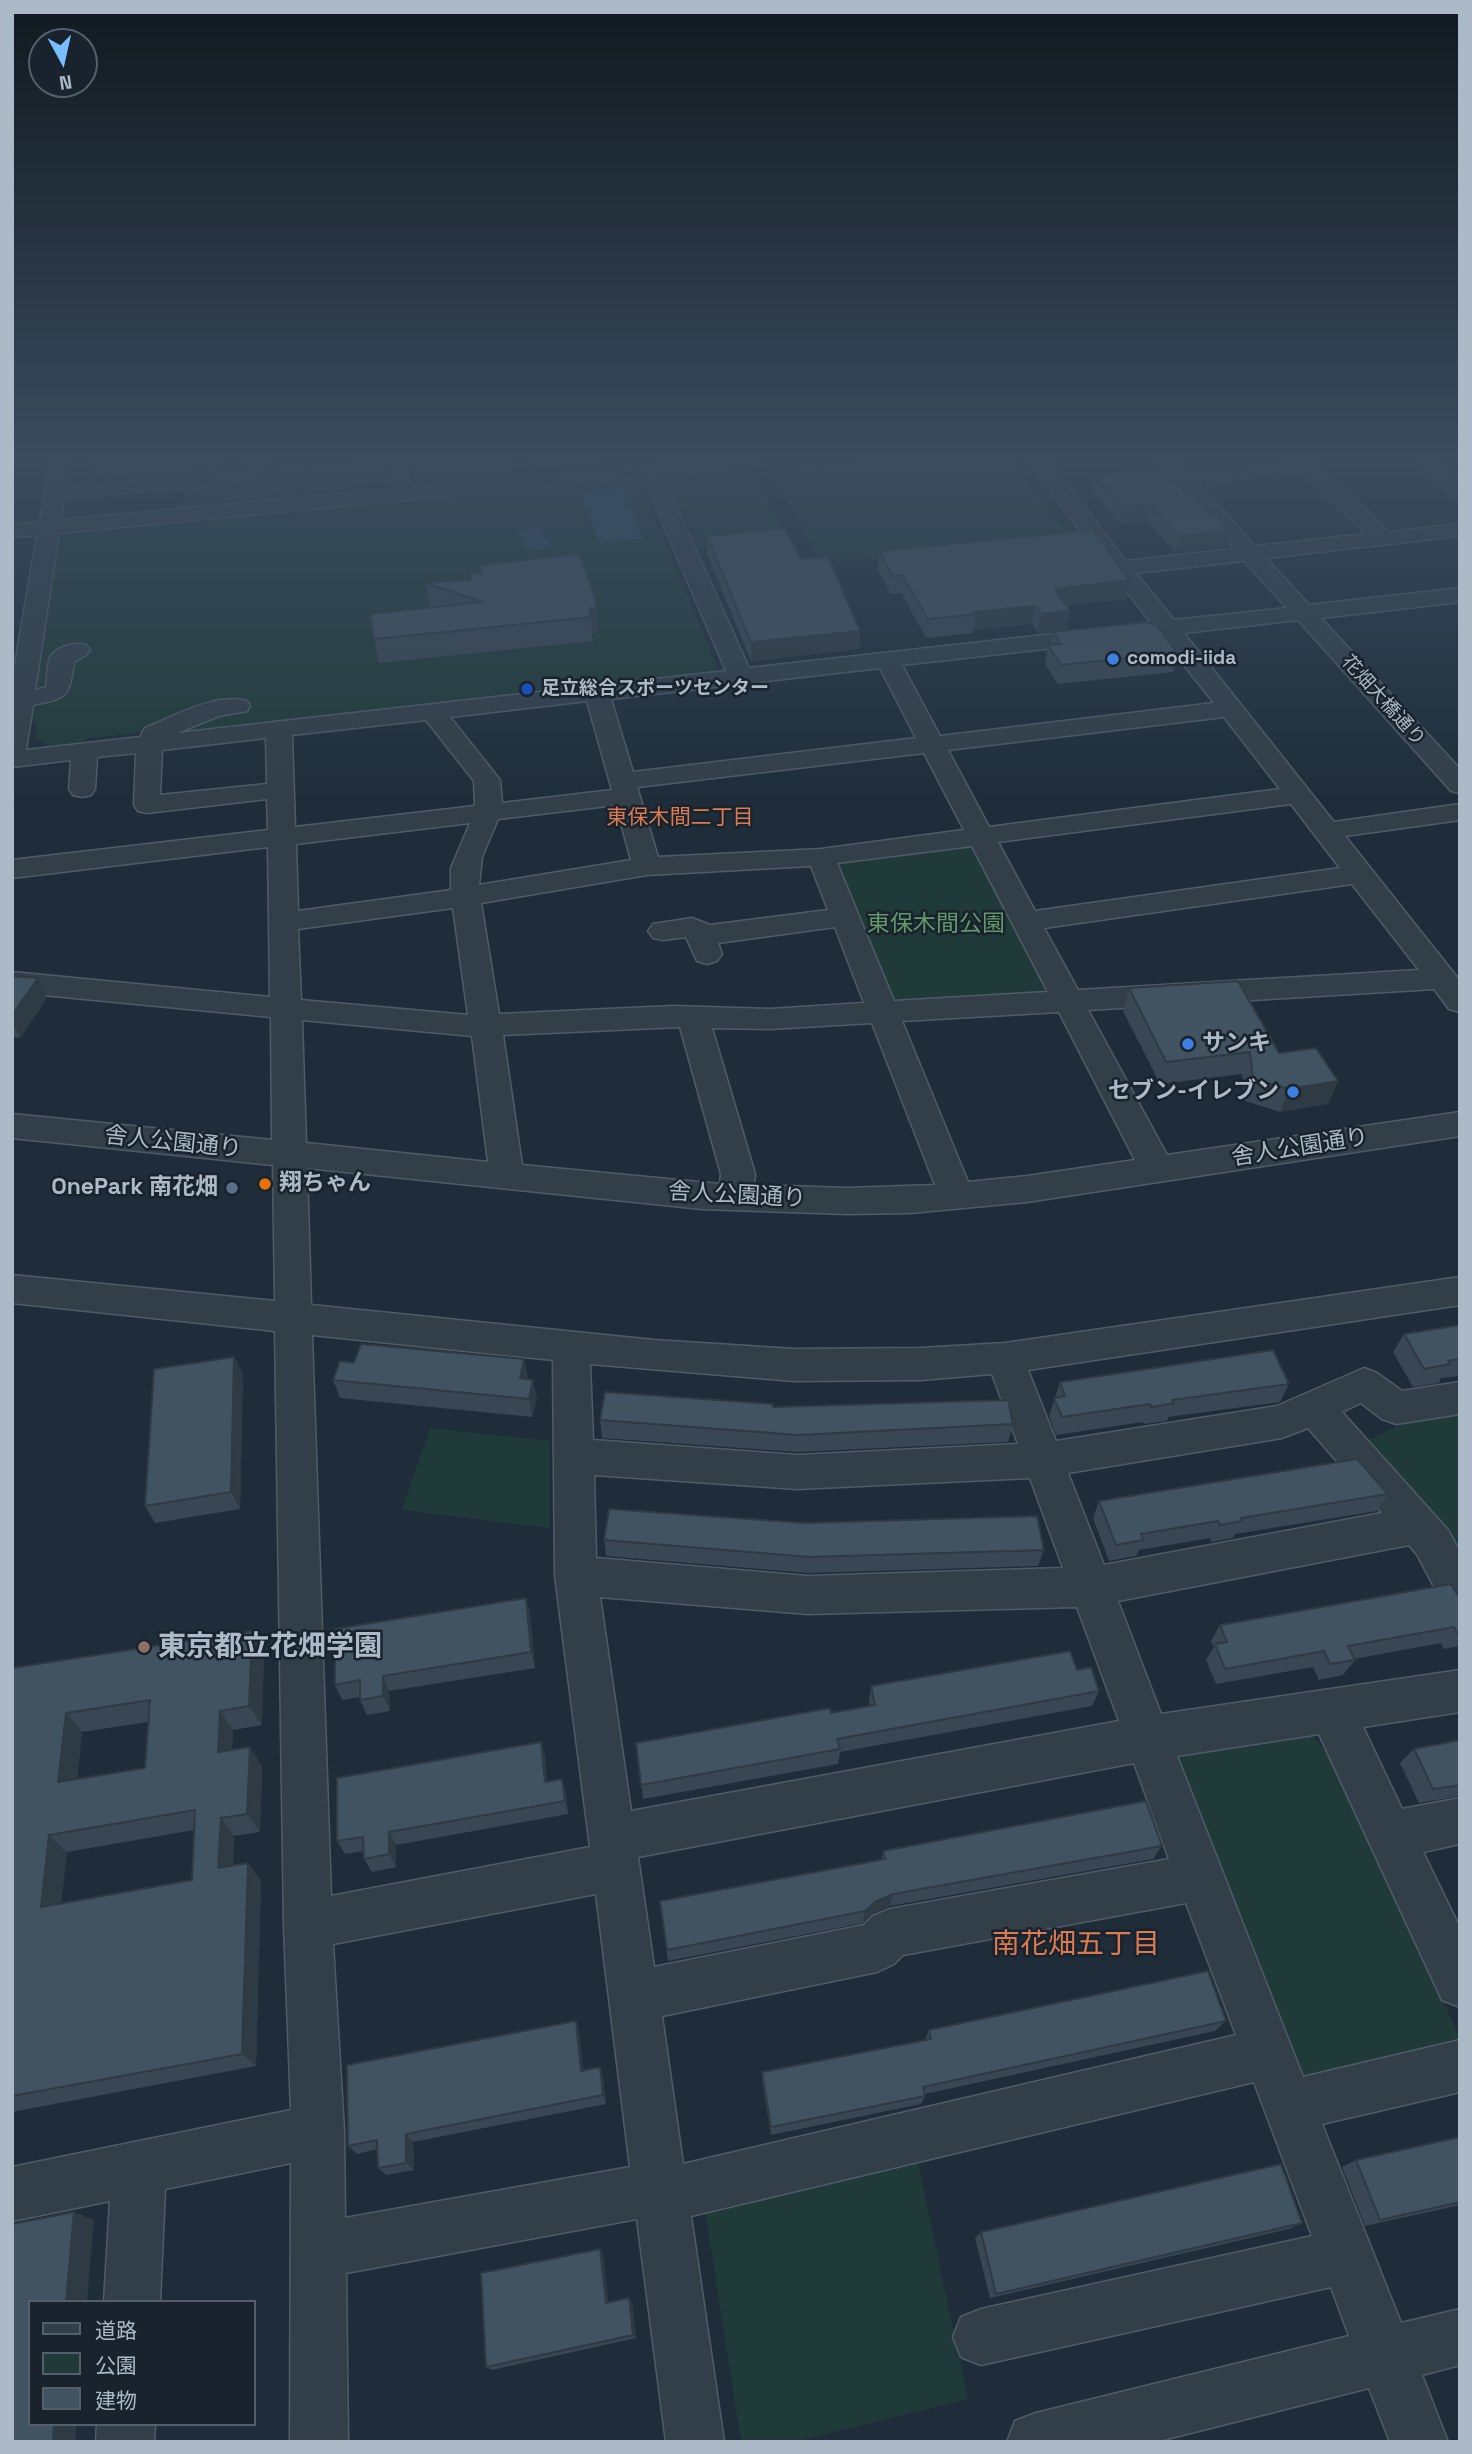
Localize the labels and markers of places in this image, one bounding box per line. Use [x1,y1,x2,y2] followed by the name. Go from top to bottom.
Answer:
[1127,648,1236,670] place label: comodi-iida
[1105,651,1121,667] marker: comodi-iida
[541,678,769,700] place label: 足立総合スポーツセンター
[519,681,535,697] marker: 足立総合スポーツセンター
[1202,1030,1271,1058] place label: サンキ
[1180,1036,1196,1052] marker: サンキ
[1108,1078,1279,1106] place label: セブン-イレブン
[1285,1084,1301,1100] marker: セブン-イレブン
[279,1170,371,1198] place label: 翔ちゃん
[51,1174,218,1202] place label: OnePark 南花畑
[257,1176,273,1192] marker: 翔ちゃん
[224,1180,240,1196] marker: OnePark 南花畑
[158,1630,382,1664] place label: 東京都立花畑学園
[136,1639,152,1655] marker: 東京都立花畑学園

